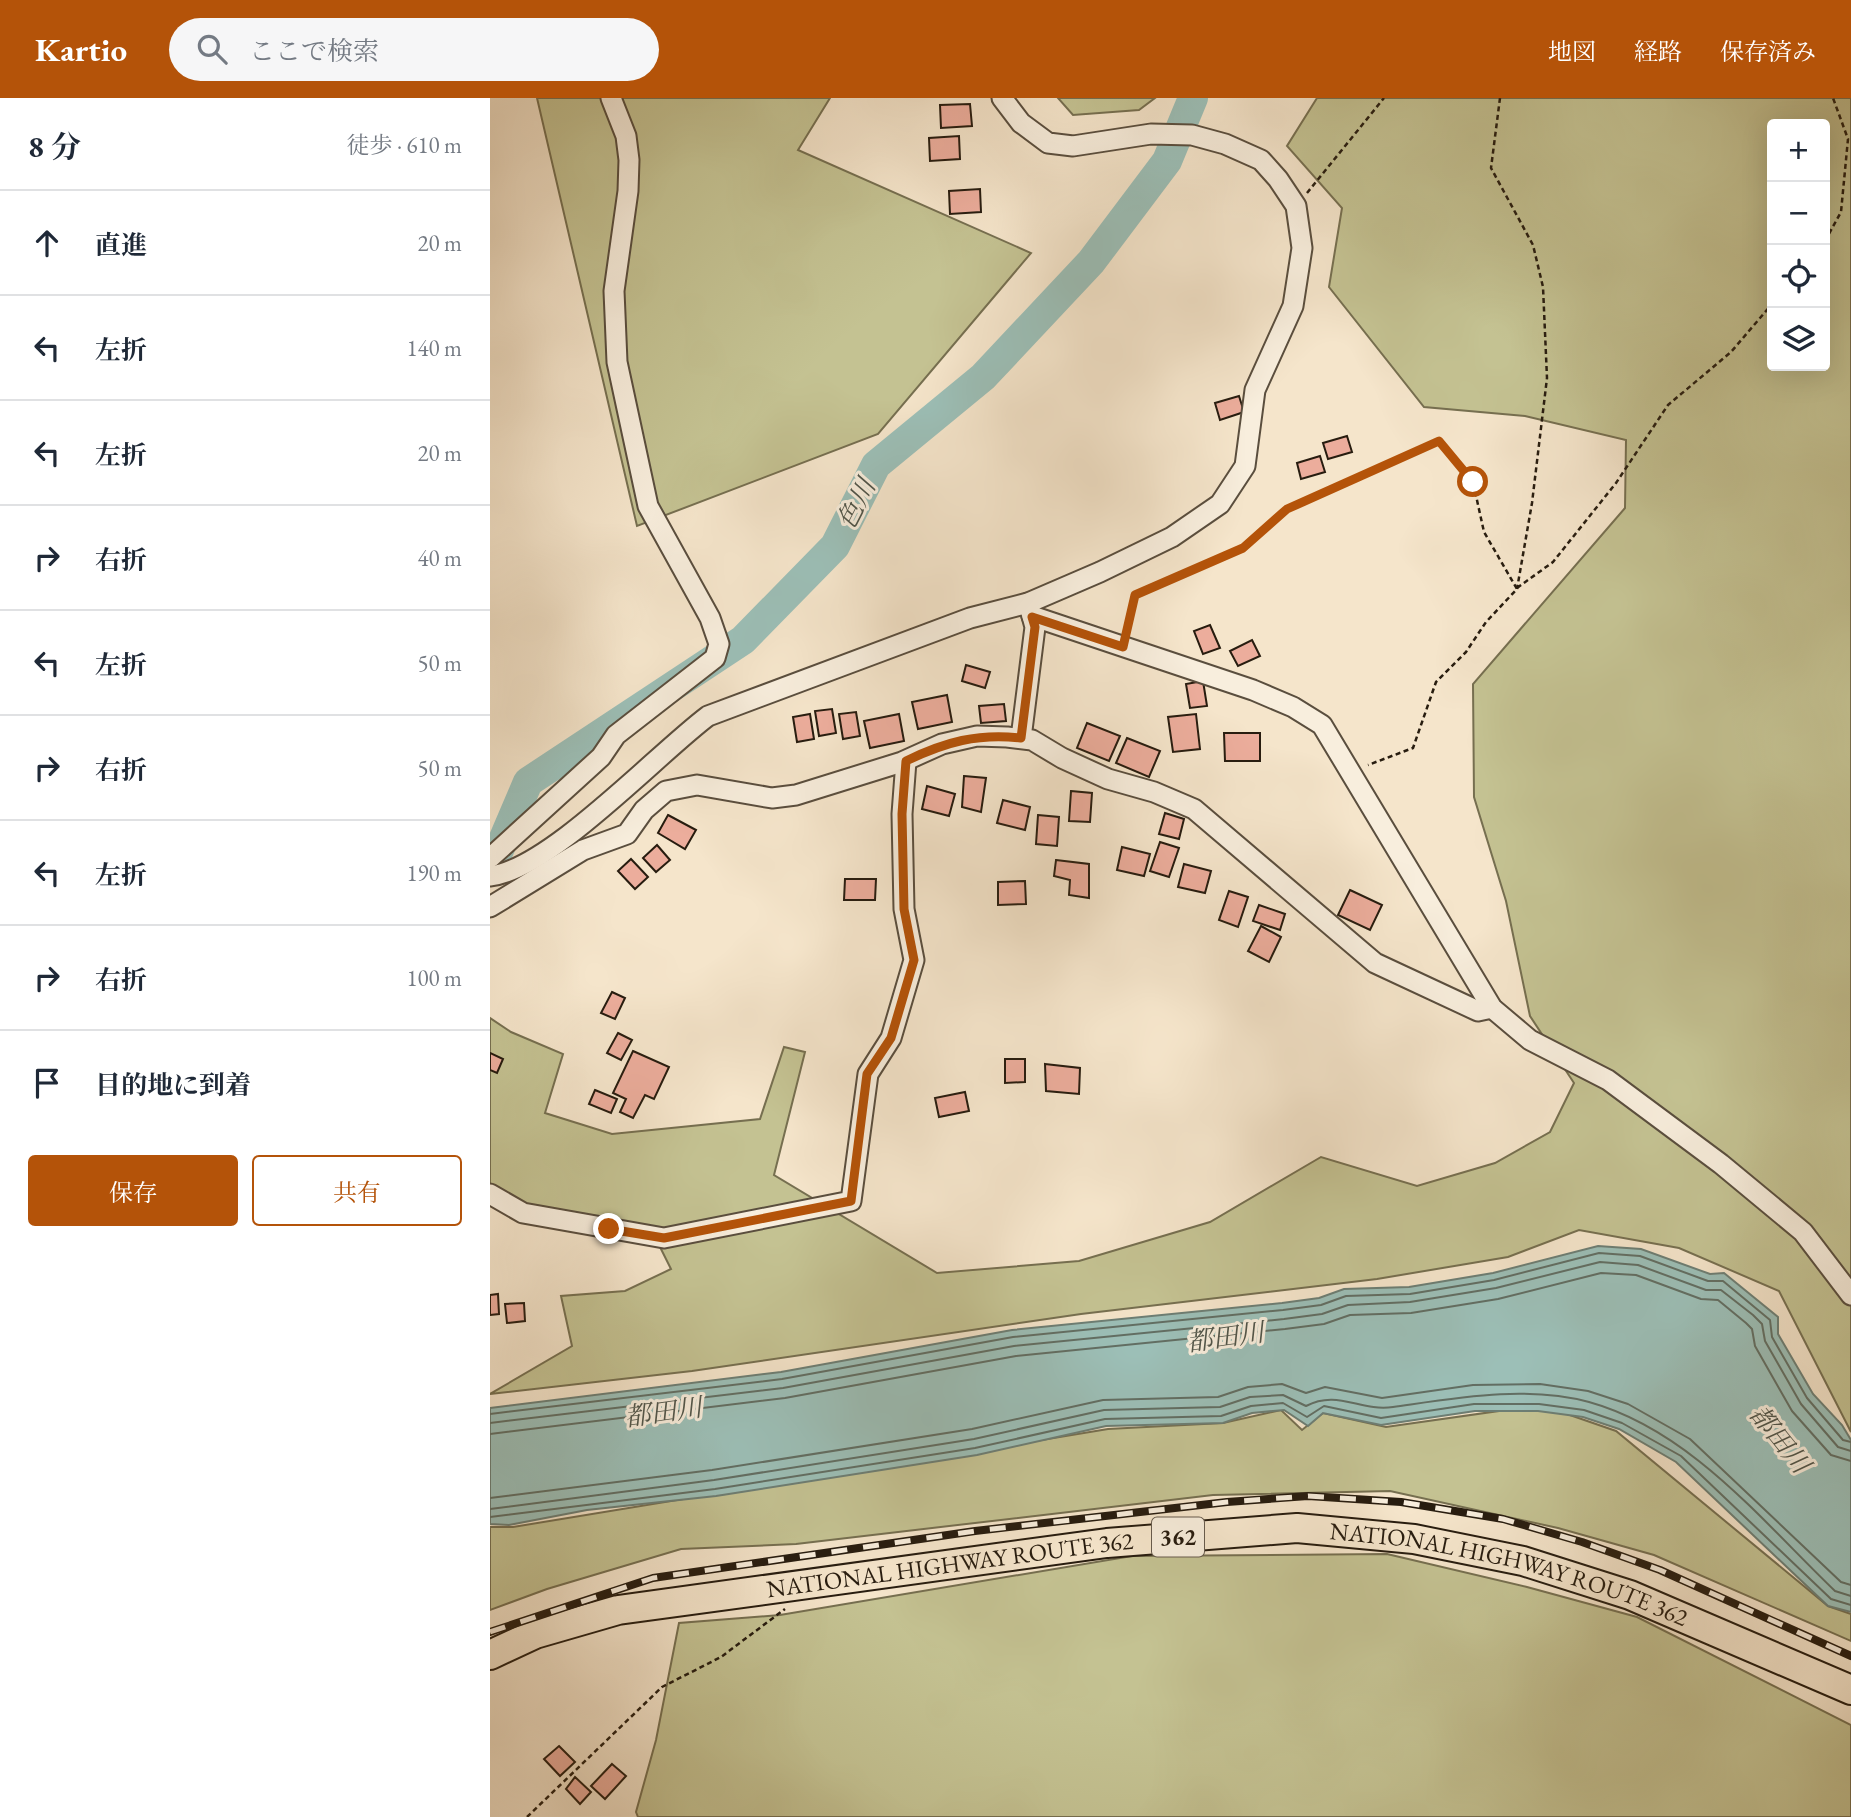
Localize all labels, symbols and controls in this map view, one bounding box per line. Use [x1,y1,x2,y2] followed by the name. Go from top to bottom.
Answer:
[169,18,659,81] search box
[35,28,127,71] text: Kartio
[193,30,231,68] icon: search
[249,34,379,68] text: ここで検索
[1548,36,1596,67] text: 地図
[1634,36,1682,67] text: 経路
[1720,36,1816,67] text: 保存済み
[1767,119,1830,371] map controls
[1767,119,1830,182] button: +
[28,127,81,166] text: 8 分
[347,130,462,160] text: 徒歩 · 610 m
[1767,182,1830,245] button: −
[28,224,66,262] icon: ahead
[95,228,147,262] text: 直進
[417,228,462,258] text: 20 m
[1767,245,1830,308] button: locate
[1767,308,1830,371] button: layers
[28,329,66,367] icon: left
[95,333,147,367] text: 左折
[406,333,462,363] text: 140 m
[28,434,66,472] icon: left
[95,438,147,472] text: 左折
[417,438,462,468] text: 20 m
[1457,466,1488,497] route start
[829,470,884,535] water label: 色川
[28,539,66,577] icon: right
[95,543,147,577] text: 右折
[417,543,462,573] text: 40 m
[28,644,66,682] icon: left
[95,648,147,682] text: 左折
[417,648,462,678] text: 50 m
[28,749,66,787] icon: right
[95,753,147,787] text: 右折
[417,753,462,783] text: 50 m
[28,854,66,892] icon: left
[95,858,147,892] text: 左折
[406,858,462,888] text: 190 m
[28,959,66,997] icon: right
[95,963,147,997] text: 右折
[406,963,462,993] text: 100 m
[28,1064,66,1102] icon: arrive
[95,1068,251,1102] text: 目的地に到着
[28,1155,238,1226] button: 保存
[252,1155,462,1226] button: 共有
[593,1213,624,1244] route end
[1184,1314,1269,1359] water label: 都田川
[622,1389,707,1434] water label: 都田川
[1742,1398,1820,1482] water label: 都田川
[1328,1515,1693,1633] street label: NATIONAL HIGHWAY ROUTE 362
[1152,1518,1204,1556] road number: 362
[765,1525,1135,1604] street label: NATIONAL HIGHWAY ROUTE 362

